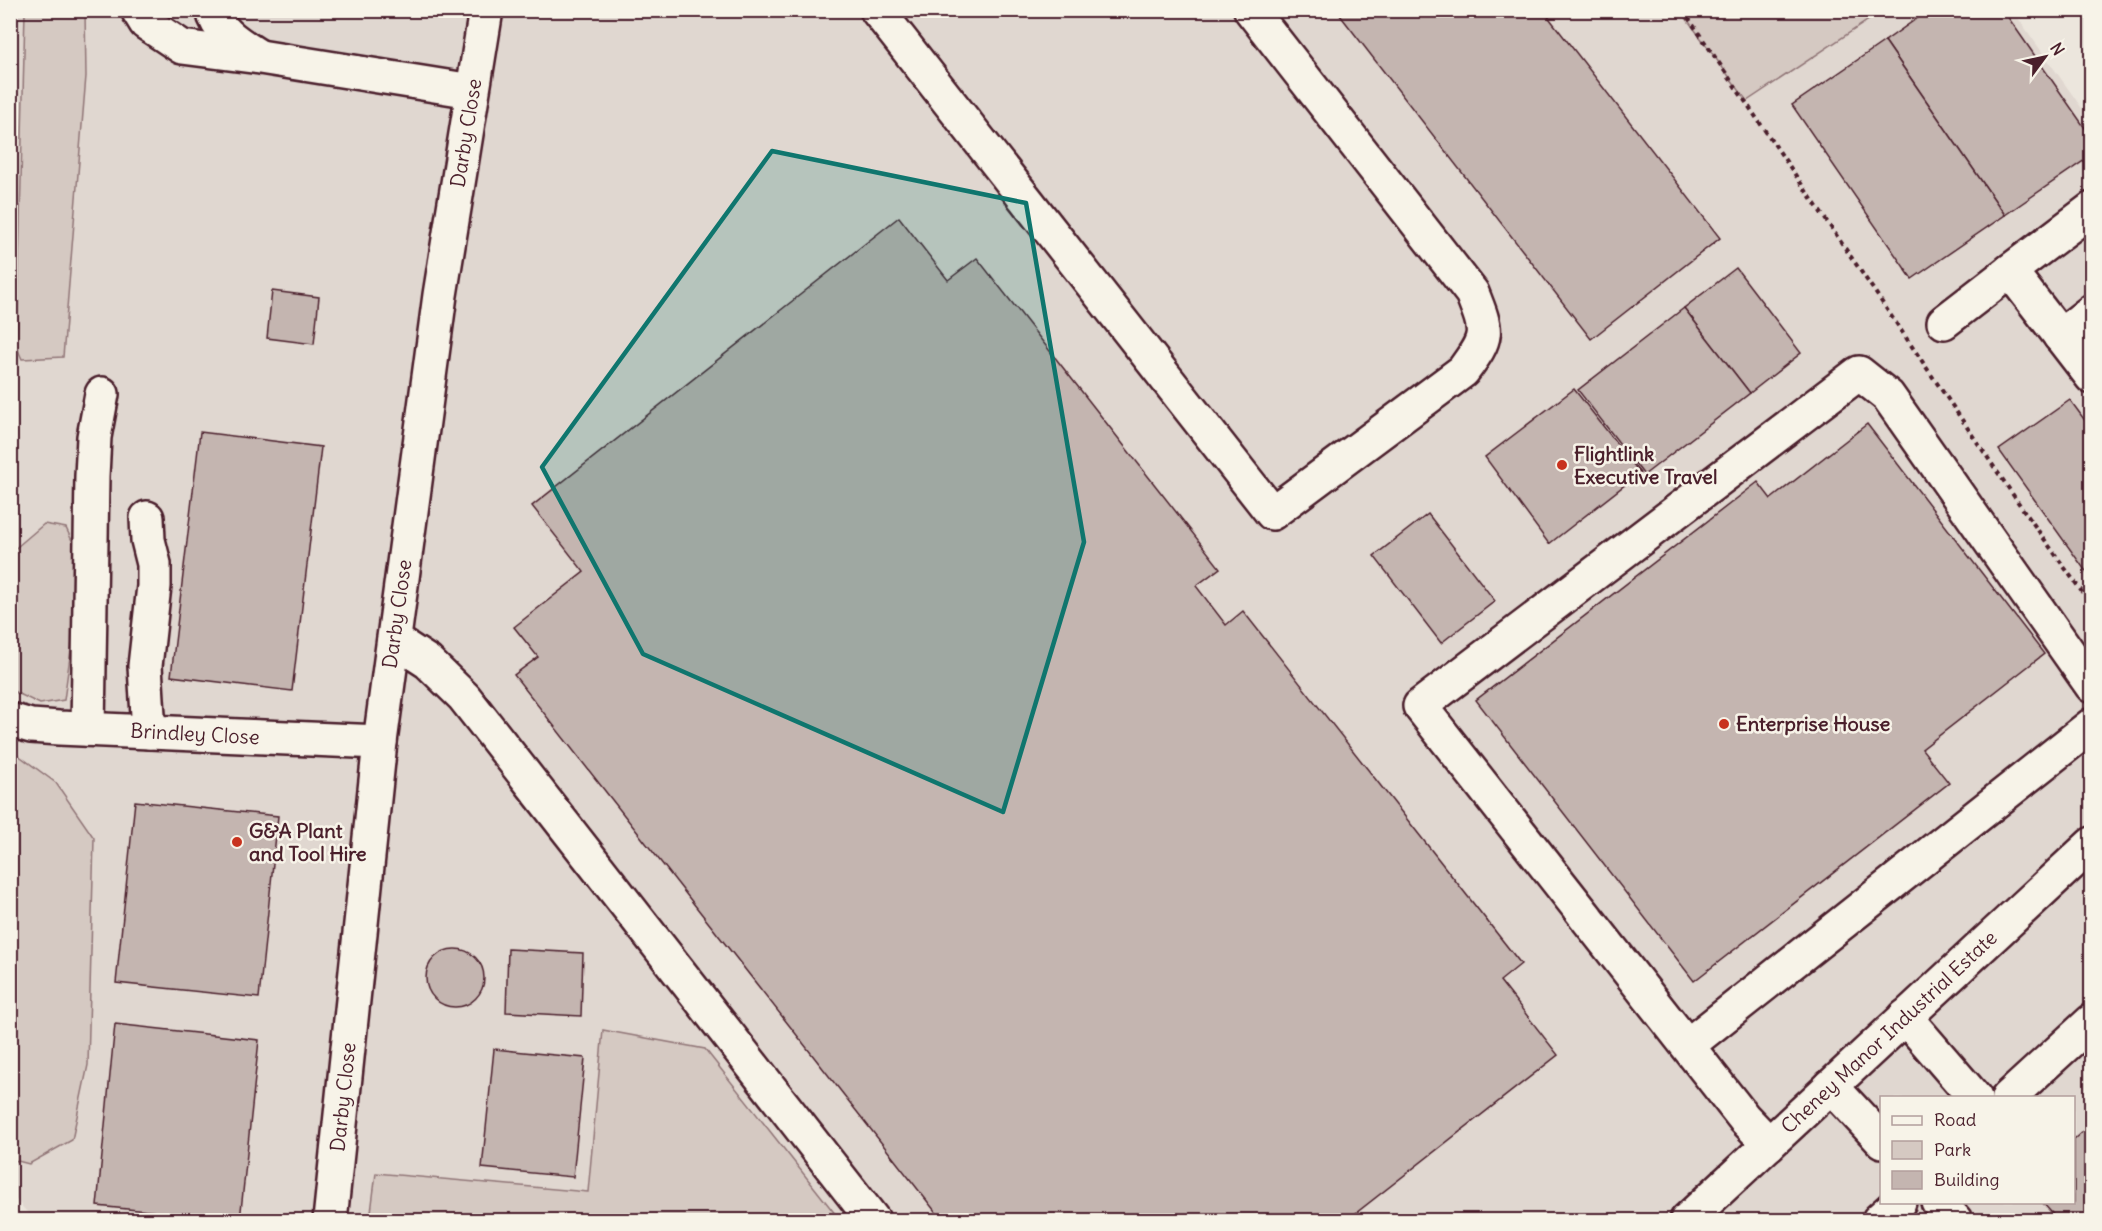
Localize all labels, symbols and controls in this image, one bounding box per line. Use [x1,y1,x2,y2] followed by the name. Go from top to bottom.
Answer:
[2015,27,2075,87] north arrow
[2046,39,2069,59] text: N
[445,77,486,189] street label: Darby Close
[1574,441,1717,489] place label: Flightlink Executive Travel
[1555,458,1569,472] marker: Flightlink Executive Travel
[376,558,417,670] street label: Darby Close
[1736,711,1891,736] place label: Enterprise House
[1717,717,1731,731] marker: Enterprise House
[130,718,260,749] street label: Brindley Close
[249,818,367,866] place label: G&A Plant and Tool Hire
[230,835,244,849] marker: G&A Plant and Tool Hire
[1775,925,2002,1138] street label: Cheney Manor Industrial Estate
[324,1041,361,1153] street label: Darby Close
[1880,1096,2075,1204] legend
[1934,1108,1977,1131] text: Road
[1934,1138,1971,1161] text: Park
[1934,1168,1999,1191] text: Building

